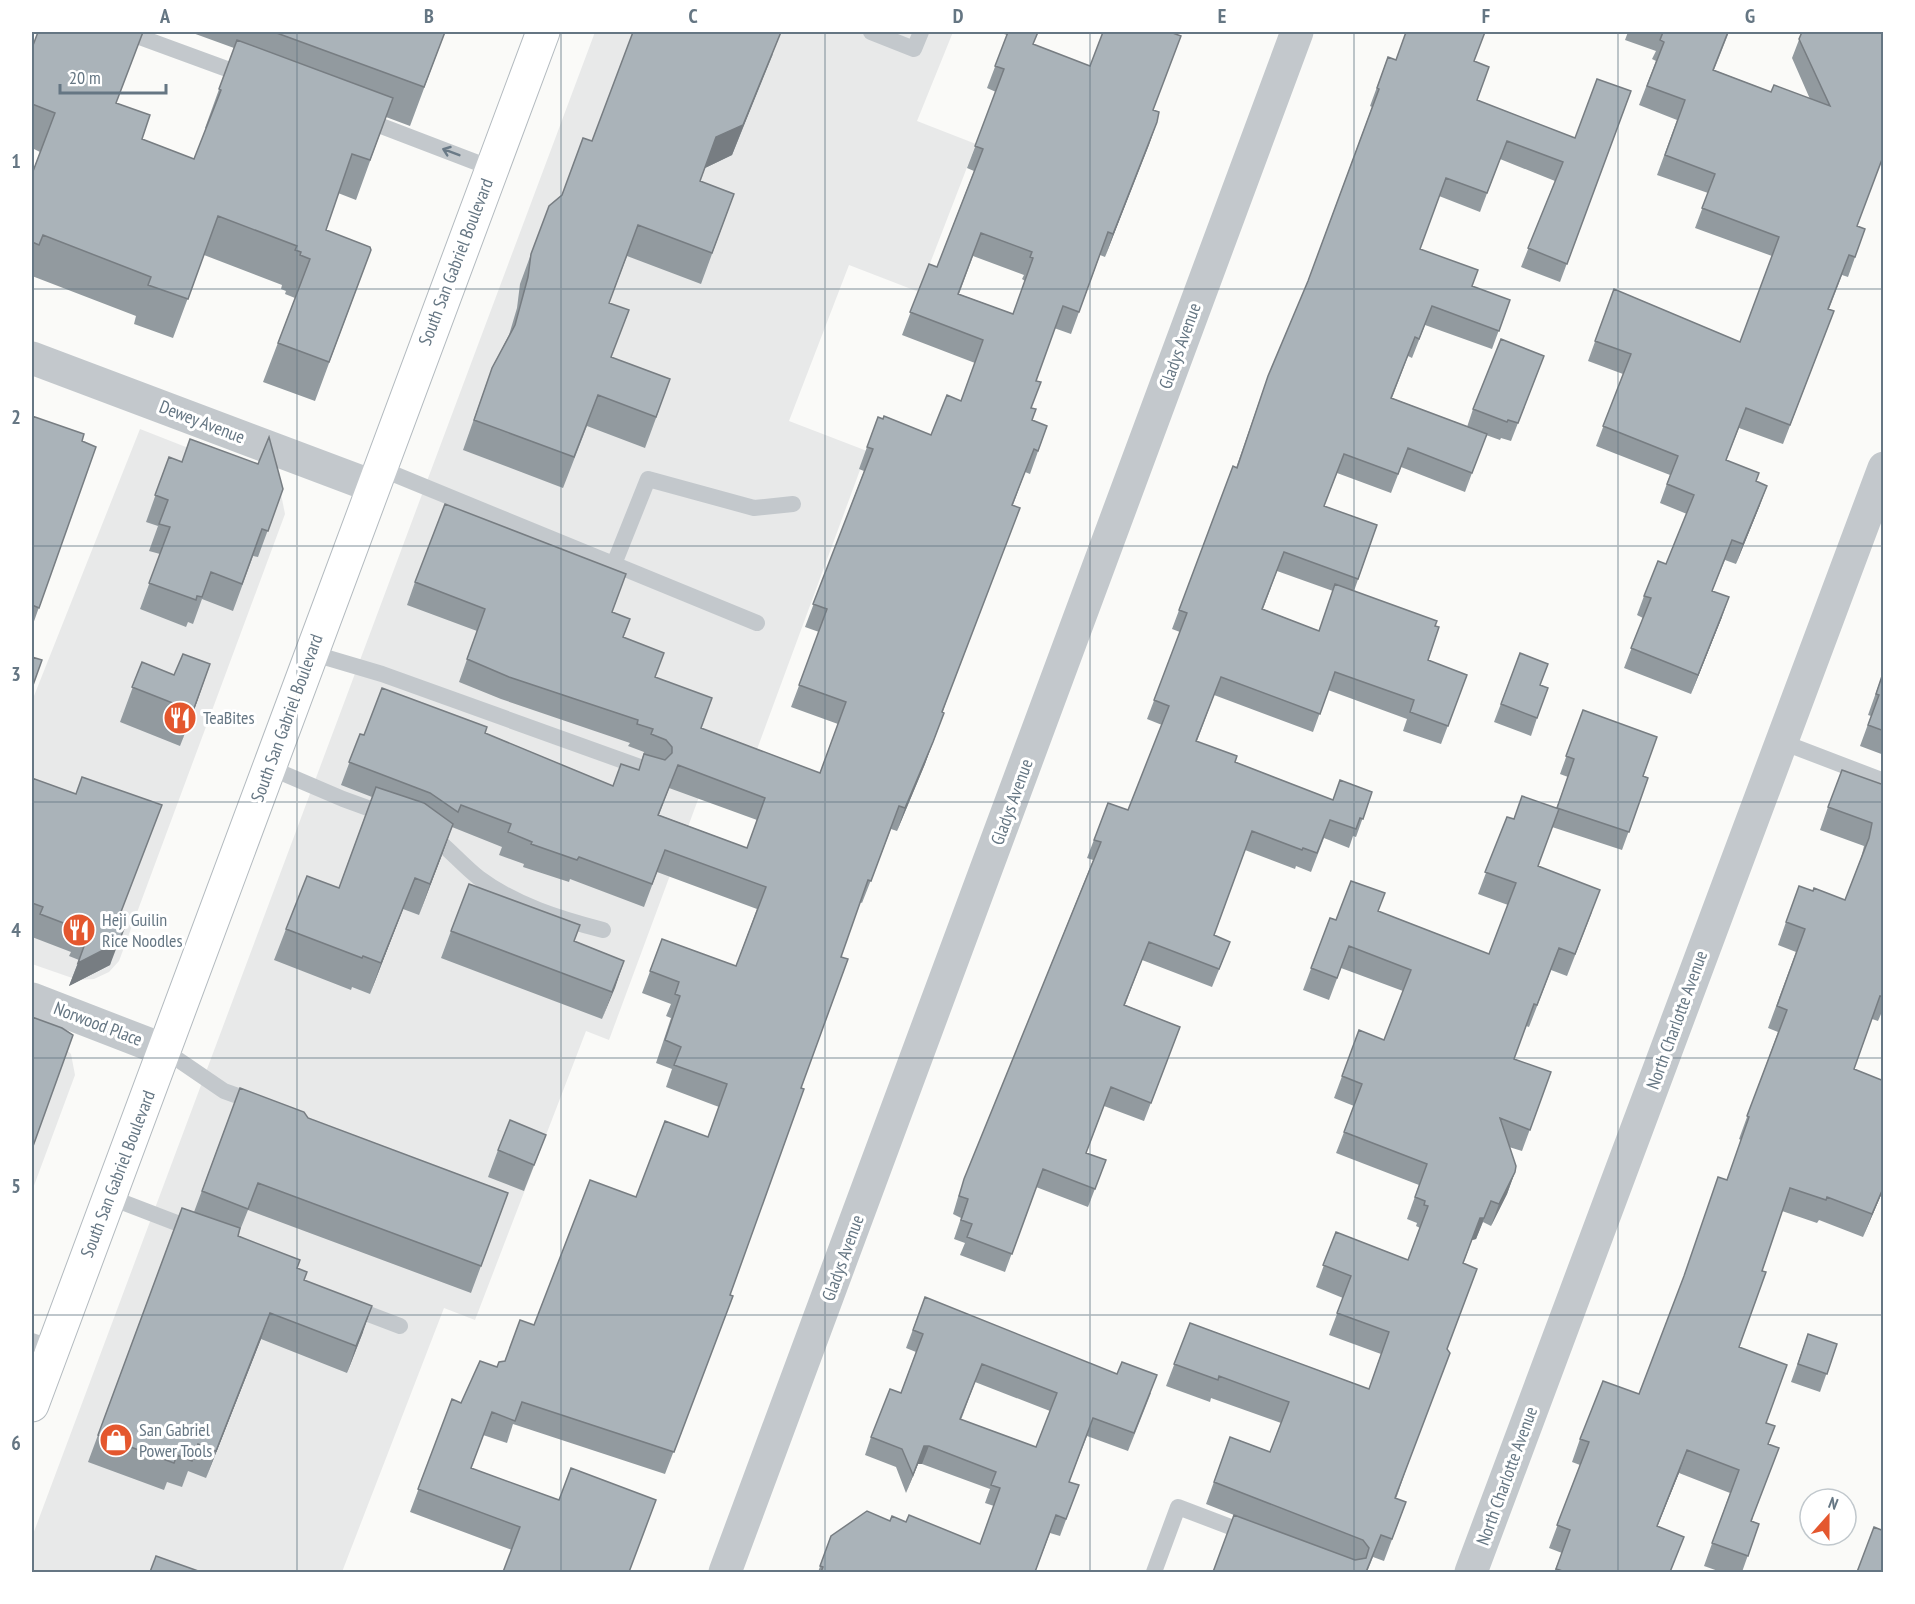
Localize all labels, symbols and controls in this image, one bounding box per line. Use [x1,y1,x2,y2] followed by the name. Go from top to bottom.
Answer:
[159,3,171,29] text: A
[424,3,434,29] text: B
[688,3,698,29] text: C
[953,3,964,29] text: D
[1218,3,1226,29] text: E
[1482,3,1490,29] text: F
[1745,3,1755,29] text: G
[60,57,166,95] scale bar
[69,66,101,89] text: 20 m
[443,146,461,157] one-way arrow
[11,148,21,174] text: 1
[413,175,498,349] street label: South San Gabriel Boulevard
[1153,300,1206,392] street label: Gladys Avenue
[156,395,248,448] street label: Dewey Avenue
[11,404,21,430] text: 2
[245,631,328,805] street label: South San Gabriel Boulevard
[11,661,21,687] text: 3
[162,700,198,736] restaurant icon: TeaBites
[203,706,255,729] place label: TeaBites
[985,756,1038,848] street label: Gladys Avenue
[102,908,183,952] place label: Heji Guilin Rice Noodles
[61,912,97,948] restaurant icon: Heji Guilin Rice Noodles
[11,917,21,943] text: 4
[1641,947,1712,1092] street label: North Charlotte Avenue
[51,996,146,1051] street label: Norwood Place
[75,1087,160,1261] street label: South San Gabriel Boulevard
[11,1173,21,1199] text: 5
[816,1212,869,1304] street label: Gladys Avenue
[1471,1403,1542,1548] street label: North Charlotte Avenue
[139,1418,212,1462] place label: San Gabriel Power Tools
[98,1422,134,1458] shop icon: San Gabriel Power Tools
[11,1430,21,1456] text: 6
[1798,1487,1858,1547] north arrow
[1826,1492,1841,1514] text: N

